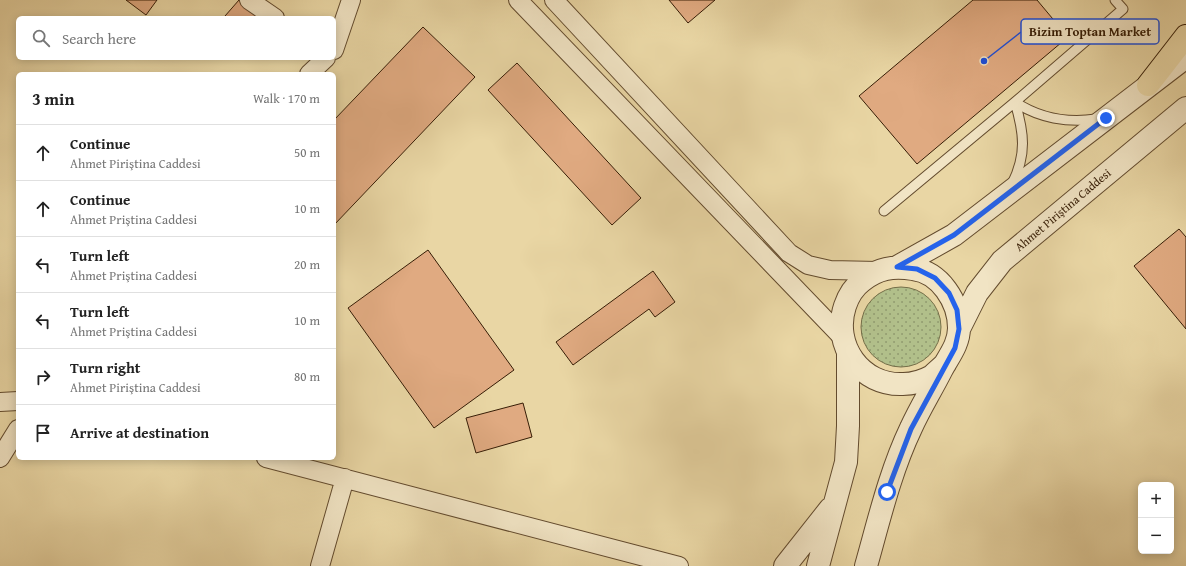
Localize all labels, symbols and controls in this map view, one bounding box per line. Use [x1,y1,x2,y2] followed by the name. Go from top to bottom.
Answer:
[16,16,336,60] search box
[1021,19,1159,44] callout: Bizim Toptan Market
[1029,22,1151,41] text: Bizim Toptan Market
[30,27,52,49] icon: search
[62,28,136,49] text: Search here
[32,86,74,111] text: 3 min
[253,89,320,108] text: Walk · 170 m
[1097,109,1115,127] route end
[70,133,131,154] text: Continue
[32,142,54,164] icon: ahead
[294,143,320,162] text: 50 m
[70,154,201,173] text: Ahmet Piriştina Caddesi
[1011,164,1115,255] street label: Ahmet Piriştina Caddesi
[70,189,131,210] text: Continue
[32,198,54,220] icon: ahead
[294,199,320,218] text: 10 m
[70,210,197,229] text: Ahmet Priştina Caddesi
[70,245,129,266] text: Turn left
[32,254,54,276] icon: left
[294,255,320,274] text: 20 m
[70,266,197,285] text: Ahmet Priştina Caddesi
[70,301,129,322] text: Turn left
[32,310,54,332] icon: left
[294,311,320,330] text: 10 m
[70,322,197,341] text: Ahmet Priştina Caddesi
[70,357,141,378] text: Turn right
[32,366,54,388] icon: right
[294,367,320,386] text: 80 m
[70,378,201,397] text: Ahmet Piriştina Caddesi
[32,422,54,444] icon: arrive
[70,422,209,443] text: Arrive at destination
[1138,482,1174,554] map controls
[1138,482,1174,518] button: +
[878,483,896,501] route start
[1138,518,1174,554] button: −

